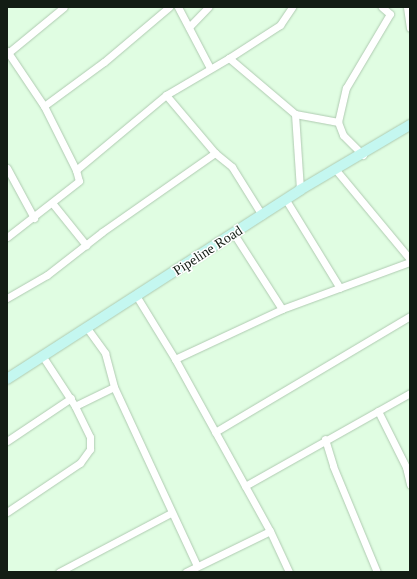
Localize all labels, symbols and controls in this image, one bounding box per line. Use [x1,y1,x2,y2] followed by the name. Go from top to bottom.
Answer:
[170,222,246,280] street label: Pipeline Road

